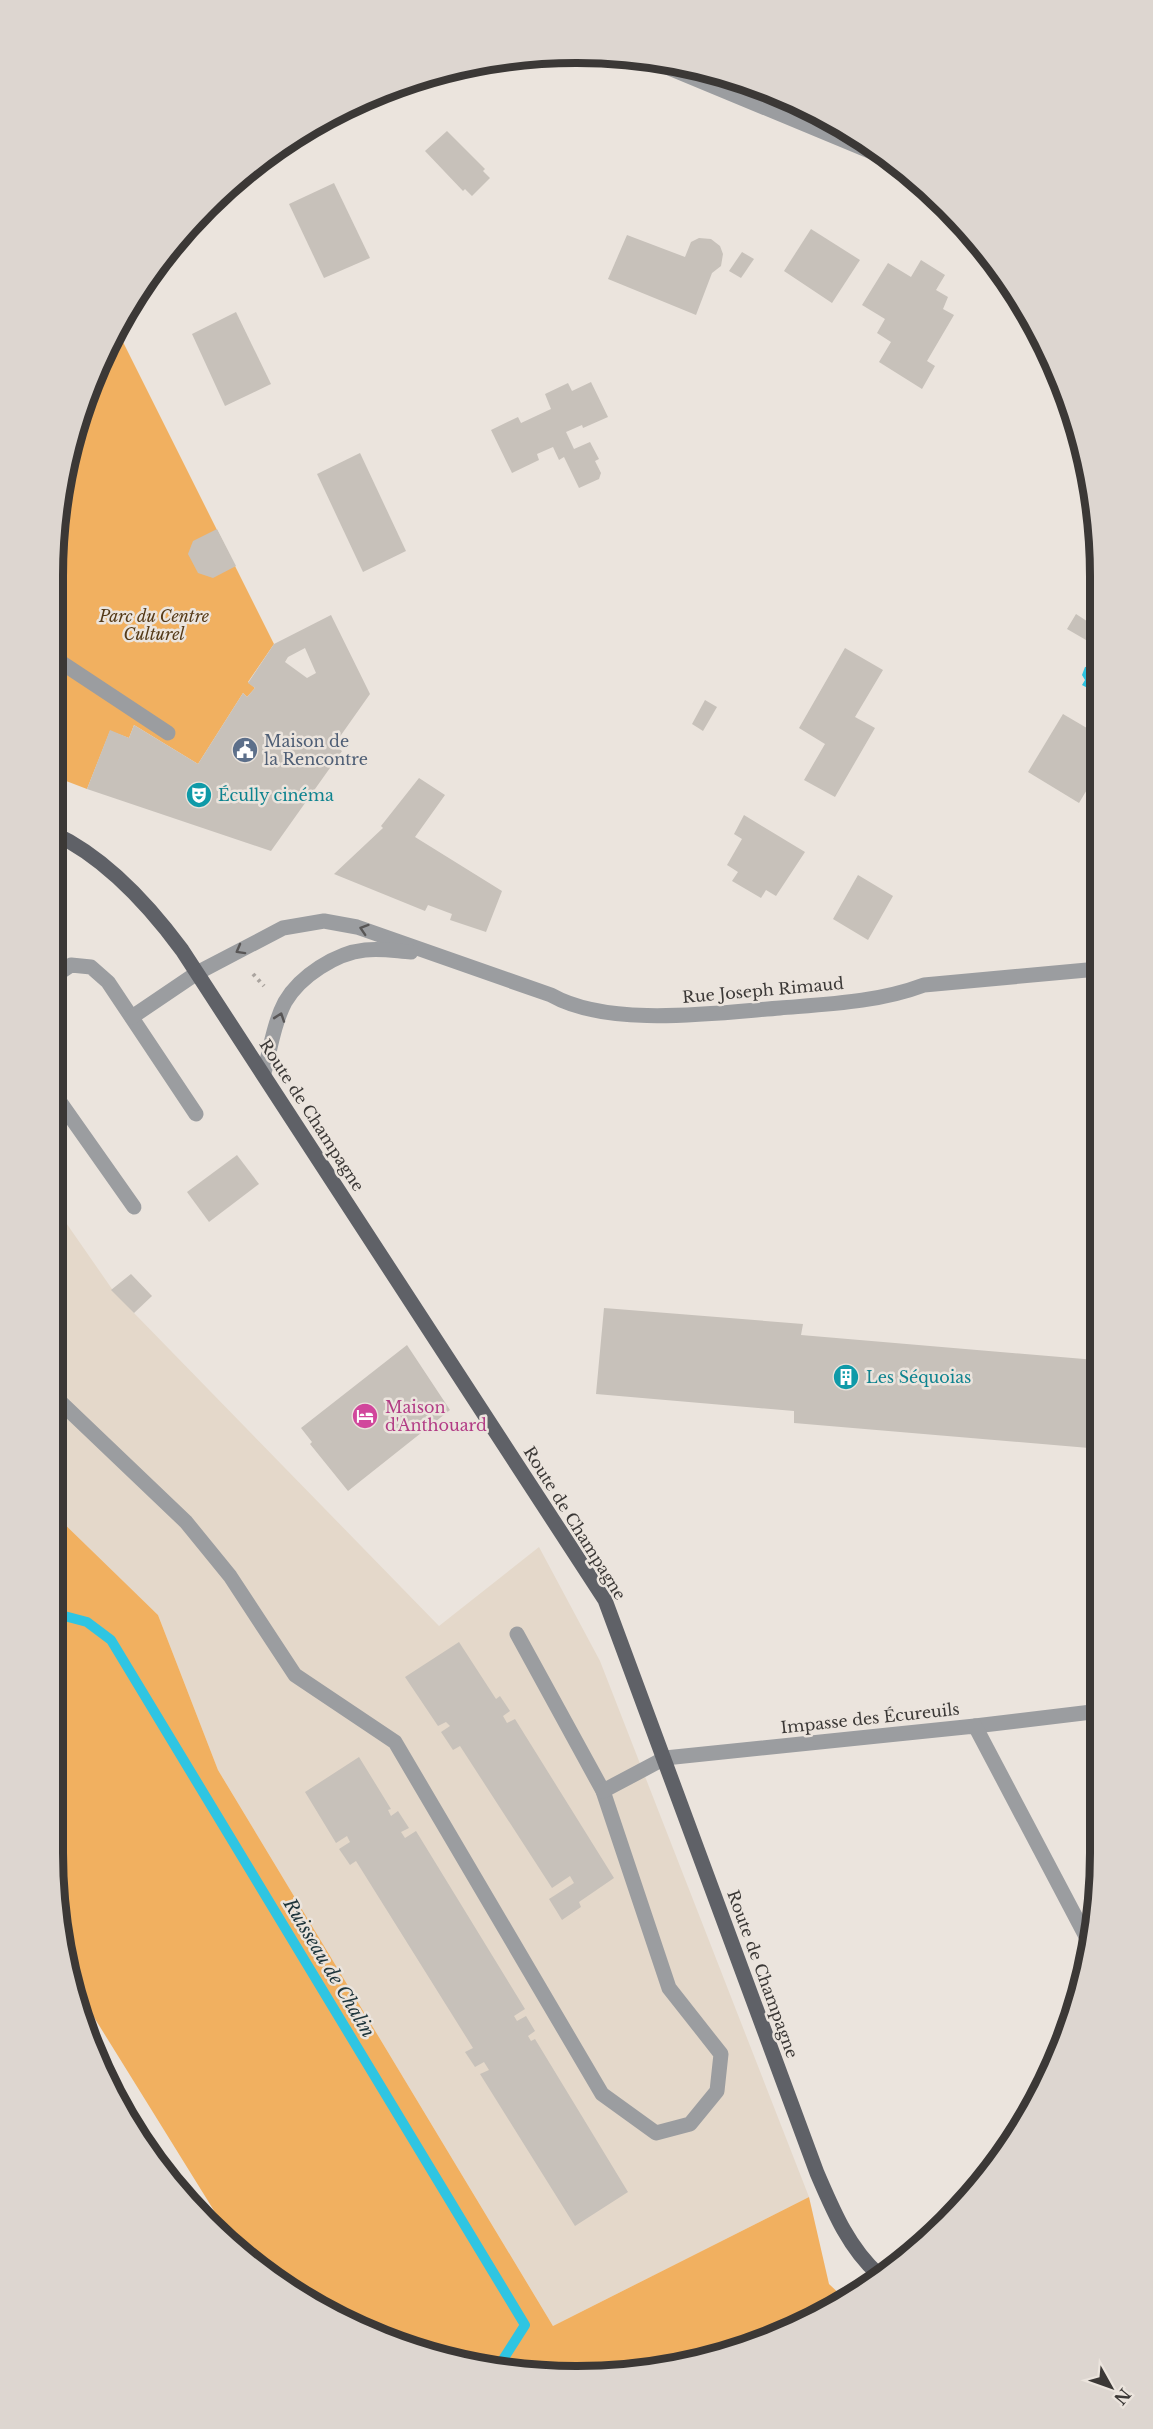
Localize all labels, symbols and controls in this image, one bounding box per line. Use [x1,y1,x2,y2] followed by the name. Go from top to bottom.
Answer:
[98,606,210,644] park label: Parc du Centre Culturel
[264,731,368,769] place label: Maison de la Rencontre
[230,735,260,765] public building icon: Maison de la Rencontre
[184,780,214,810] theatre icon: Écully cinéma
[218,785,334,805] place label: Écully cinéma
[359,924,370,937] one-way arrow
[236,943,246,954] one-way arrow
[681,973,845,1007] street label: Rue Joseph Rimaud
[272,1012,285,1023] one-way arrow
[255,1035,369,1195] street label: Route de Champagne
[831,1362,861,1392] building icon: Les Séquoias
[866,1367,971,1387] place label: Les Séquoias
[385,1397,487,1435] place label: Maison d'Anthouard
[350,1401,380,1431] hotel icon: Maison d'Anthouard
[520,1442,630,1604] street label: Route de Champagne
[780,1699,960,1737] street label: Impasse des Écureuils
[723,1887,803,2061] street label: Route de Champagne
[278,1894,379,2042] water label: Ruisseau de Chalin
[1081,2357,1141,2417] north arrow
[1110,2384,1135,2409] text: N

